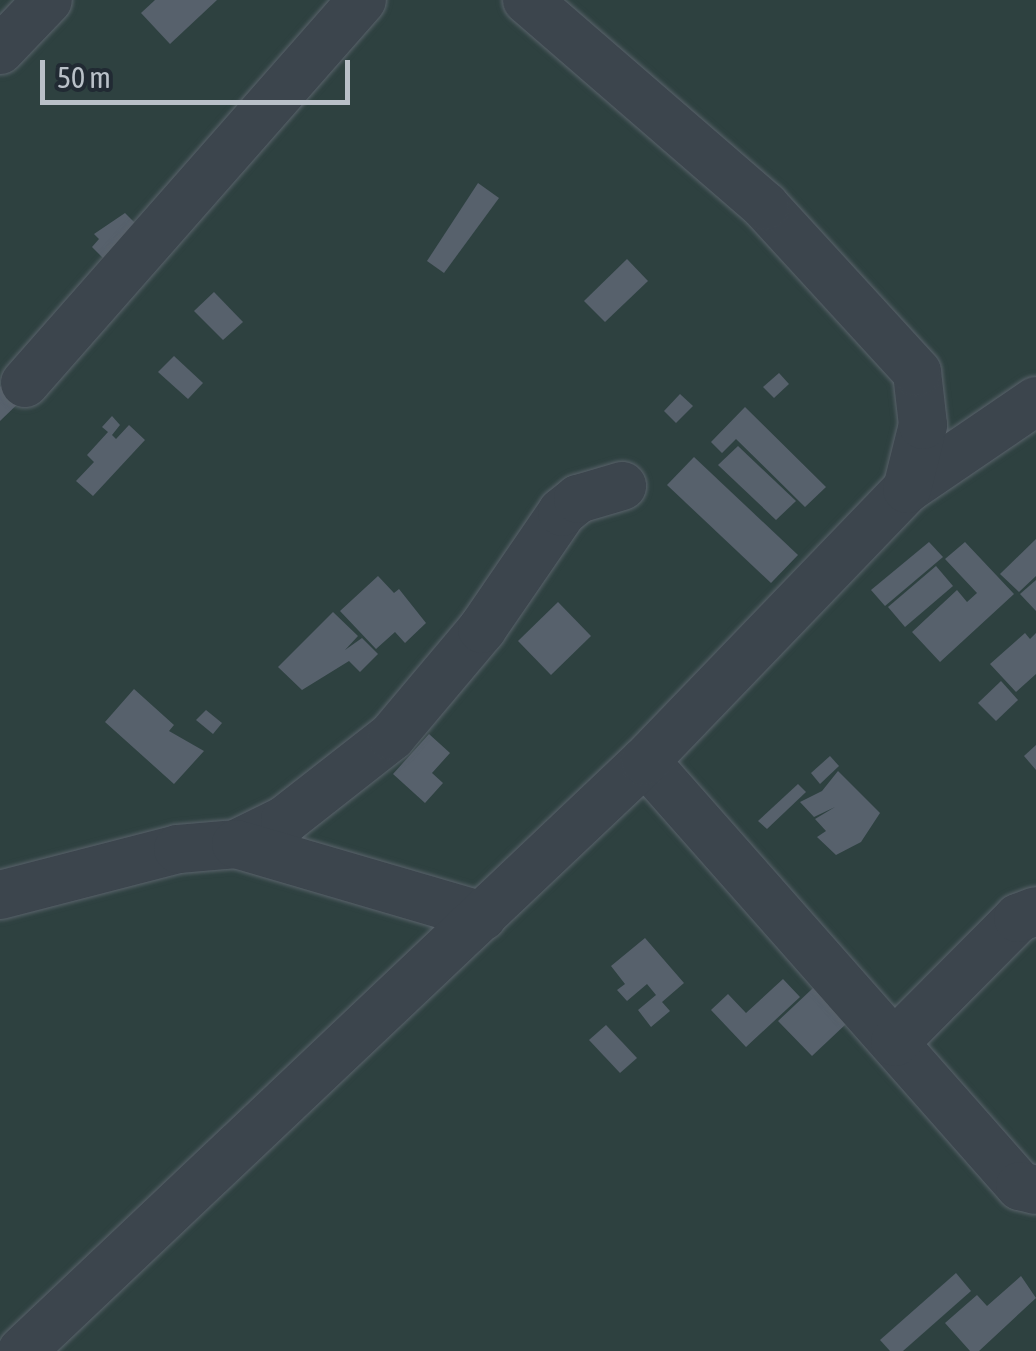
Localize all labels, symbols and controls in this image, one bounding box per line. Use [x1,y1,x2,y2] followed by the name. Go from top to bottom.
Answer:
[45,40,355,102] scale bar
[57,60,111,94] text: 50 m

